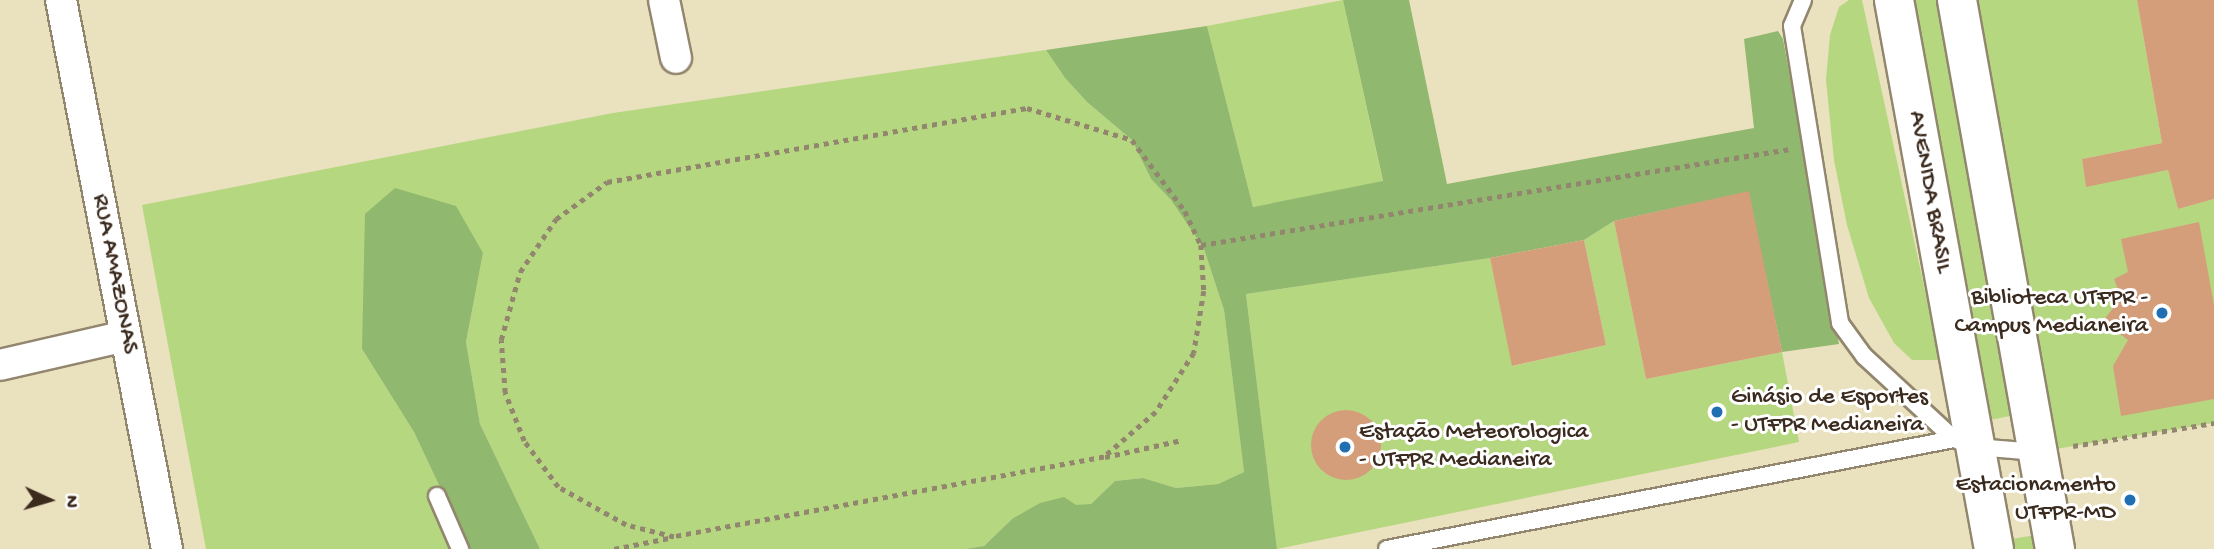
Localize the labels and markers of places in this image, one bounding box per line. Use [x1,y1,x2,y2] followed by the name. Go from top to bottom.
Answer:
[1955,285,2148,341] place label: Biblioteca UTFPR - Campus Medianeira
[2154,305,2170,321] marker: Biblioteca UTFPR - Campus Medianeira
[1731,384,1928,440] place label: Ginásio de Esportes - UTFPR Medianeira
[1709,404,1725,420] marker: Ginásio de Esportes - UTFPR Medianeira
[1359,419,1588,475] place label: Estação Meteorologica - UTFPR Medianeira
[1337,439,1353,455] marker: Estação Meteorologica - UTFPR Medianeira
[1955,472,2116,528] place label: Estacionamento UTFPR-MD
[2122,492,2138,508] marker: Estacionamento UTFPR-MD

